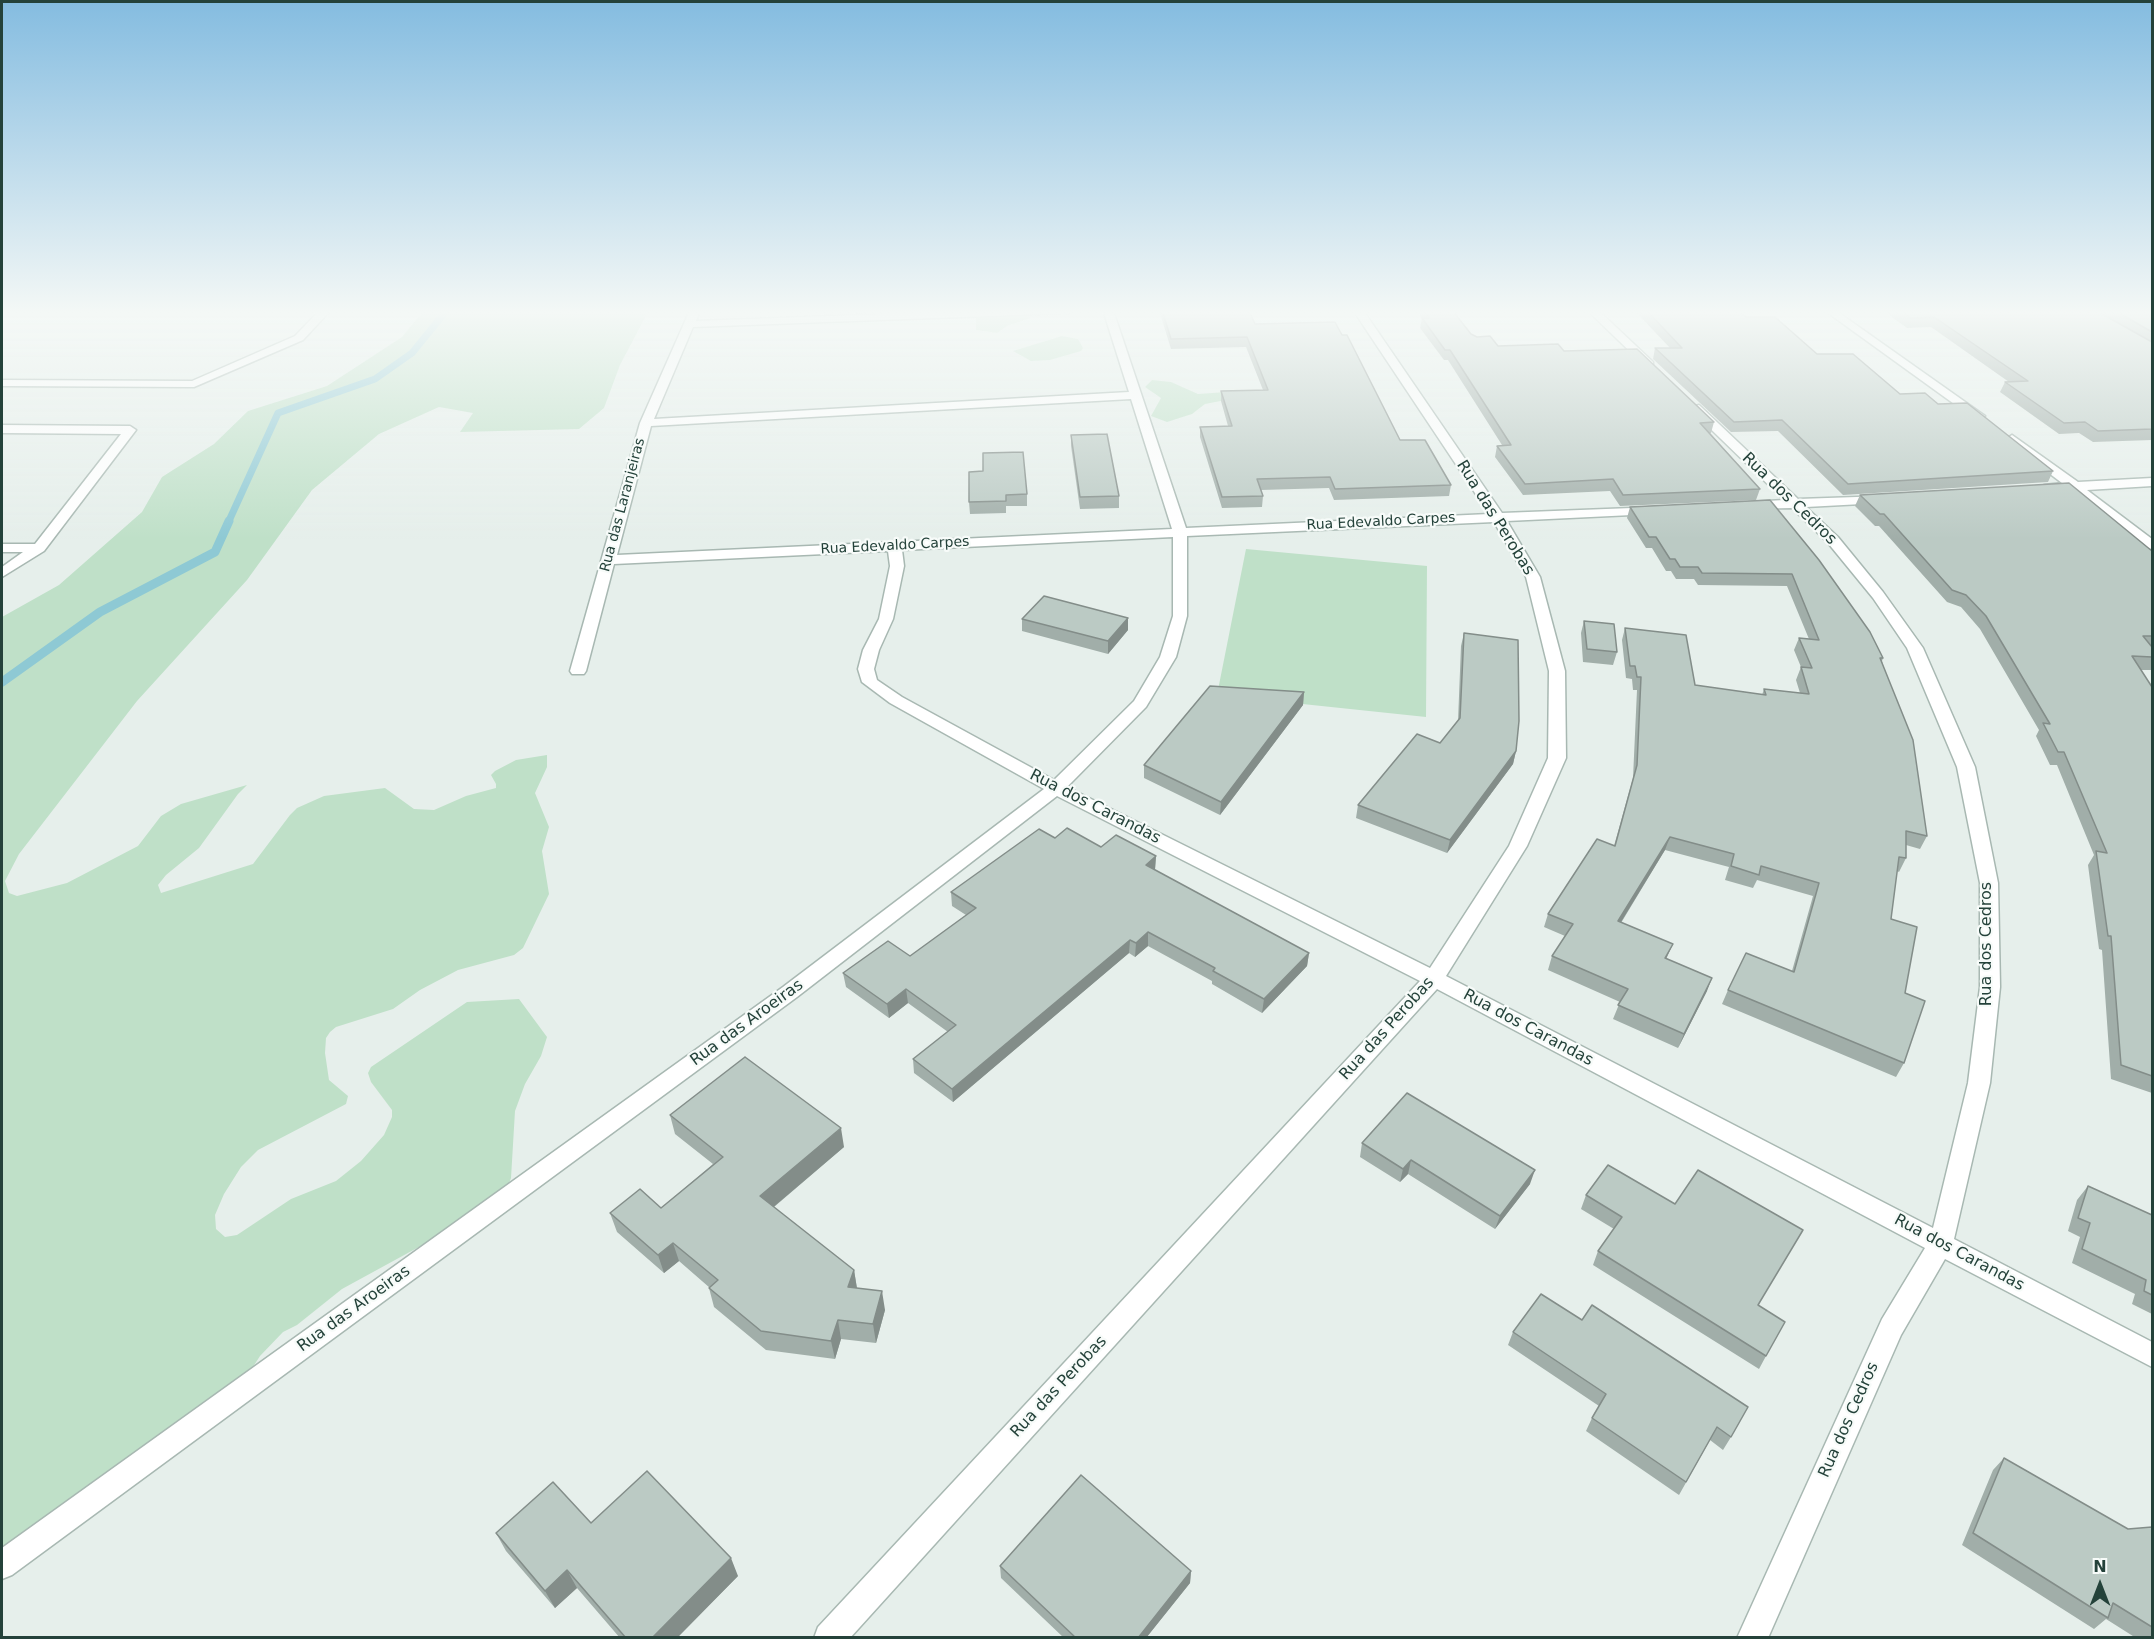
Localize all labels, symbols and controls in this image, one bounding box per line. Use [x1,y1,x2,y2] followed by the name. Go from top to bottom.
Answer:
[597,436,649,574] street label: Rua das Laranjeiras
[1738,449,1840,549] street label: Rua dos Cedros
[1452,457,1538,579] street label: Rua das Perobas
[1306,510,1456,534] street label: Rua Edevaldo Carpes
[820,534,970,558] street label: Rua Edevaldo Carpes
[1026,766,1164,848] street label: Rua dos Carandas
[1977,882,1997,1006] street label: Rua dos Cedros
[1336,974,1438,1084] street label: Rua das Perobas
[687,976,807,1070] street label: Rua das Aroeiras
[1460,986,1596,1070] street label: Rua dos Carandas
[1891,1211,2027,1295] street label: Rua dos Carandas
[294,1262,414,1356] street label: Rua das Aroeiras
[1007,1332,1111,1442] street label: Rua das Perobas
[1815,1359,1883,1481] street label: Rua dos Cedros
[2070,1555,2130,1615] north arrow
[2093,1557,2107,1576] text: N

